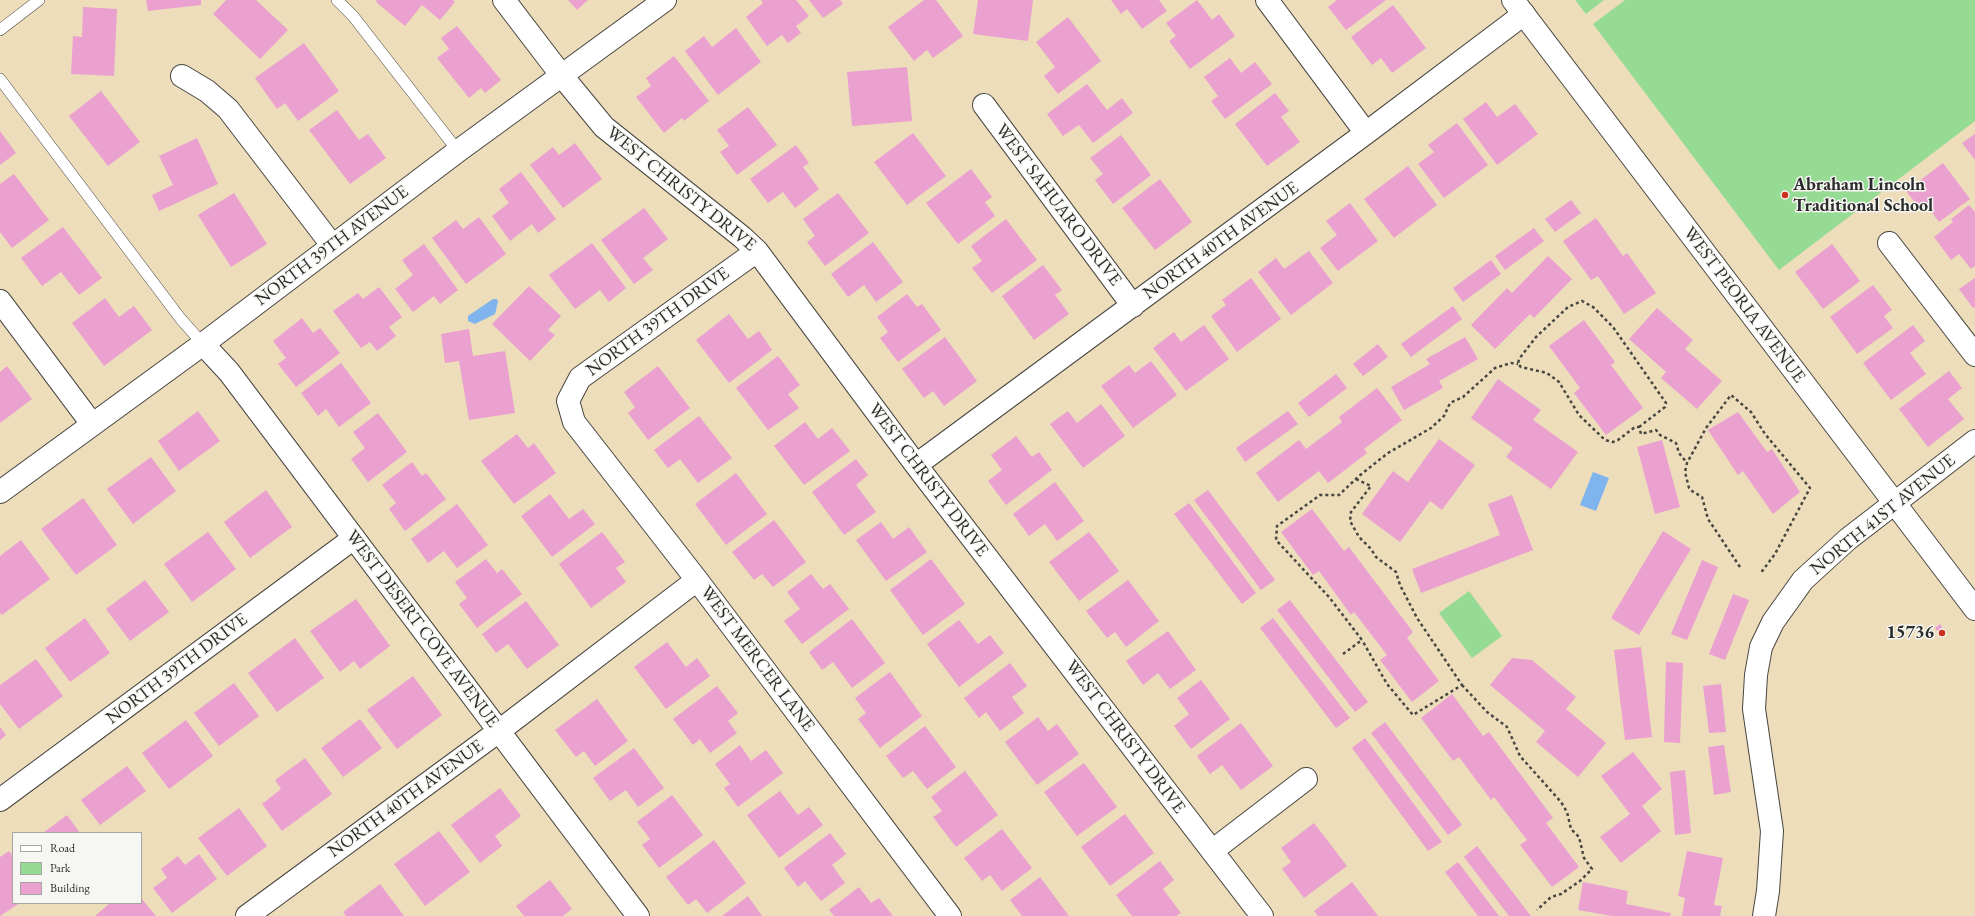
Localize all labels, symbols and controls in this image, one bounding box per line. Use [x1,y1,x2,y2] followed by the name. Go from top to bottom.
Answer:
[990,120,1126,290] street label: WEST SAHUARO DRIVE
[602,122,760,256] street label: WEST CHRISTY DRIVE
[1793,174,1933,216] place label: Abraham Lincoln Traditional School
[1139,177,1303,305] street label: NORTH 40TH AVENUE
[251,181,413,311] street label: NORTH 39TH AVENUE
[1780,190,1790,200] marker: Abraham Lincoln Traditional School
[1678,223,1810,387] street label: WEST PEORIA AVENUE
[582,263,734,381] street label: NORTH 39TH DRIVE
[863,399,993,561] street label: WEST CHRISTY DRIVE
[1806,450,1960,580] street label: NORTH 41ST AVENUE
[341,526,503,732] street label: WEST DESERT COVE AVENUE
[695,582,819,736] street label: WEST MERCER LANE
[102,609,252,729] street label: NORTH 39TH DRIVE
[1886,622,1934,644] place label: 15736
[1937,628,1947,638] marker: 15736
[1060,656,1190,818] street label: WEST CHRISTY DRIVE
[324,735,488,863] street label: NORTH 40TH AVENUE
[12,832,142,904] legend
[50,840,75,856] text: Road
[50,860,70,876] text: Park
[50,880,90,896] text: Building

